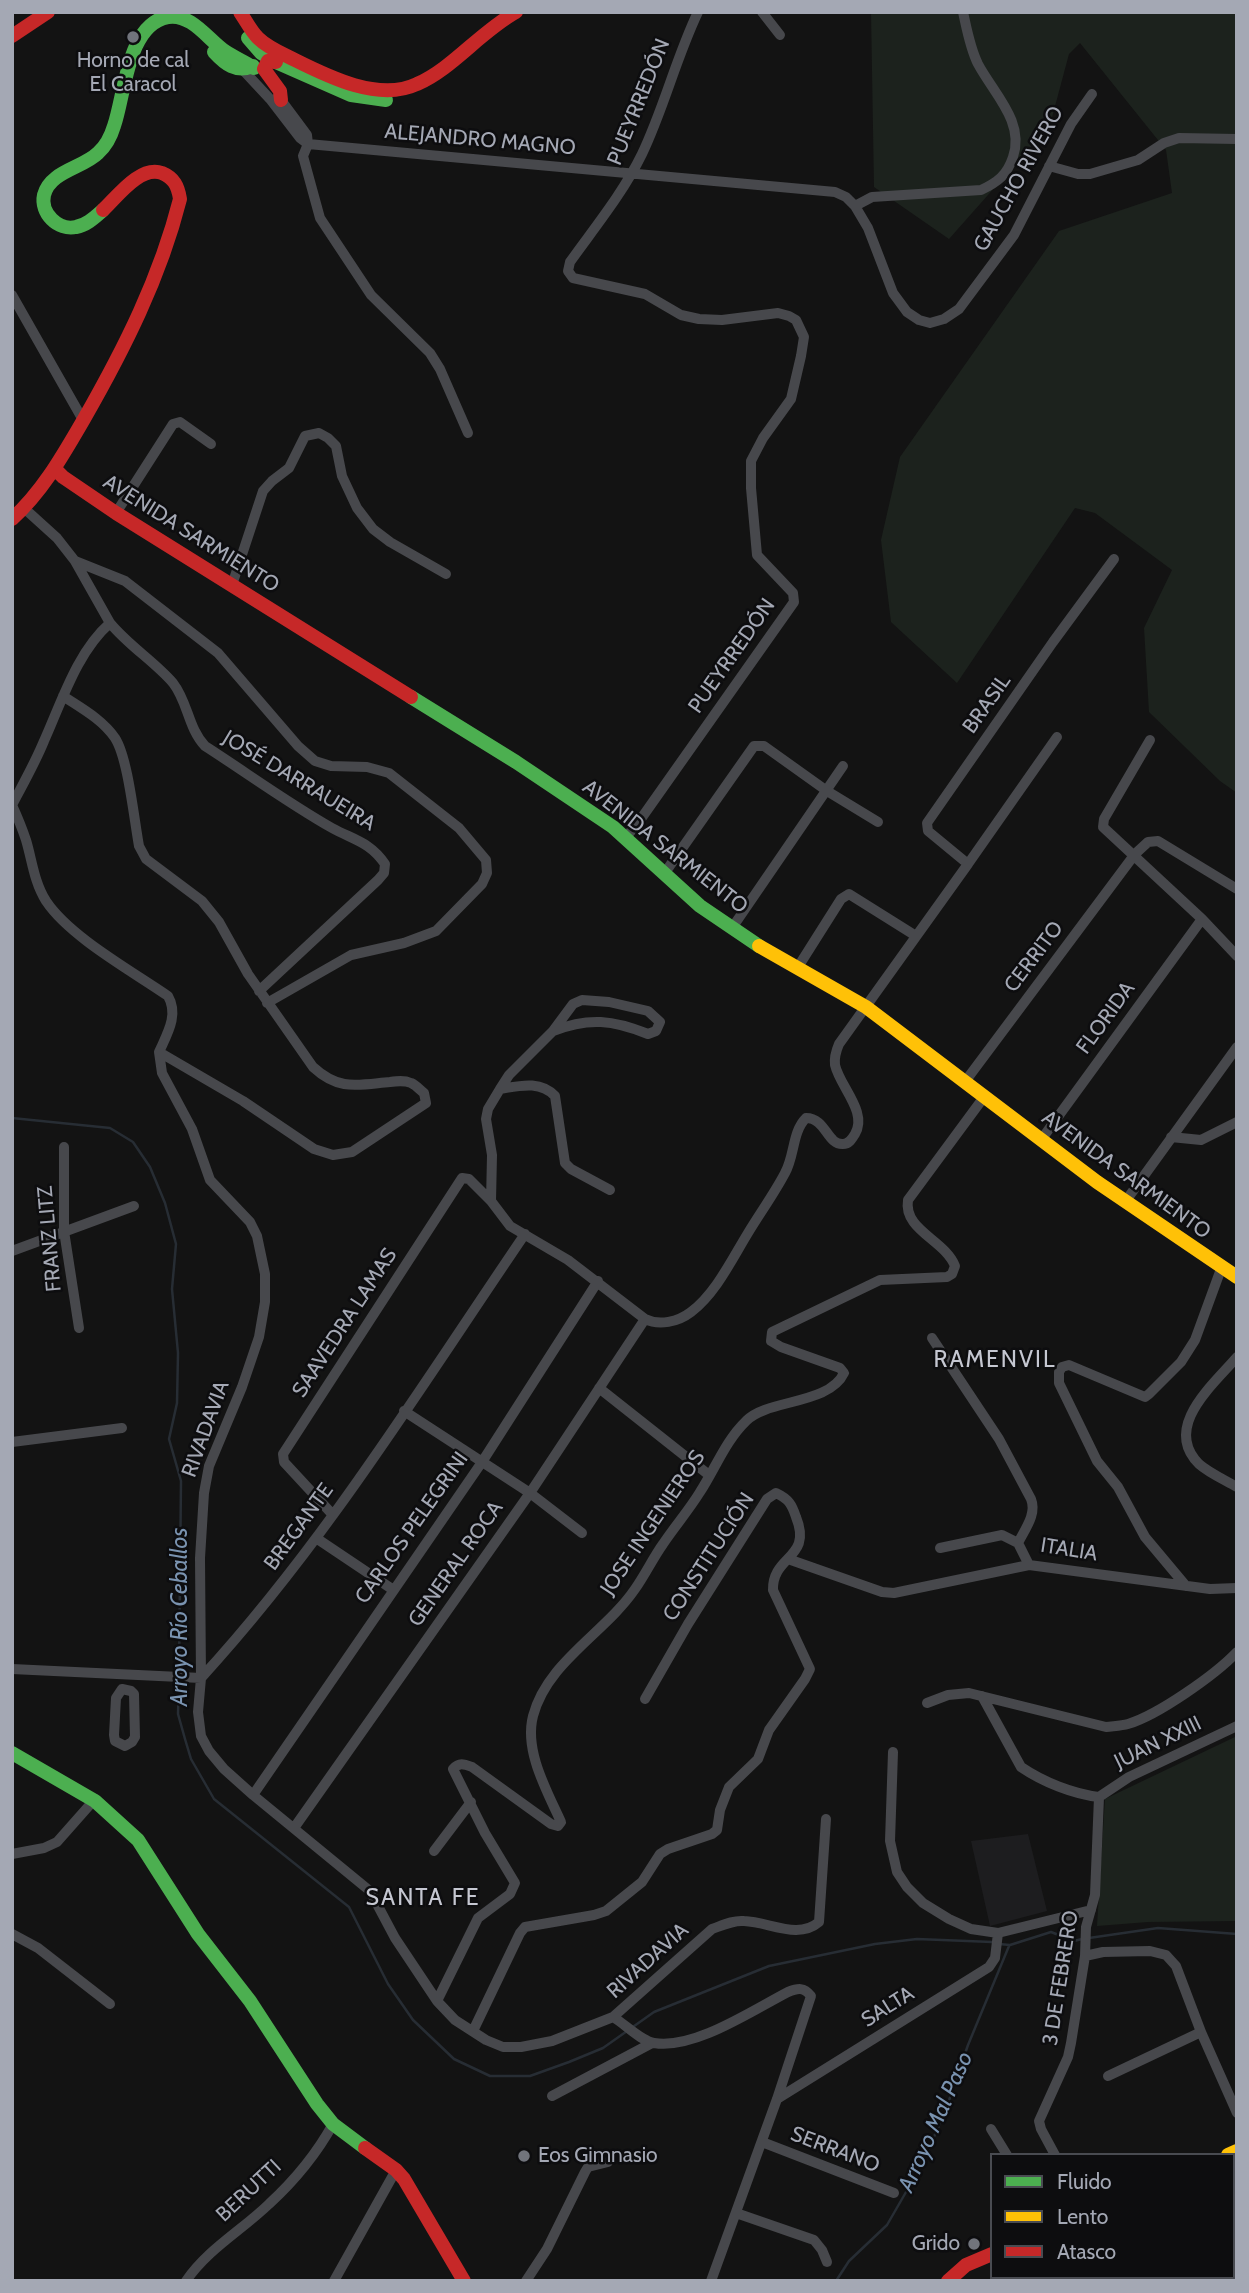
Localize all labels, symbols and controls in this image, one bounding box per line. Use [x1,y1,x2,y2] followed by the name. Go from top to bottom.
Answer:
[125,29,141,45] marker: Horno de cal El Caracol
[602,35,676,169] street label: PUEYRREDÓN
[77,48,189,98] place label: Horno de cal El Caracol
[969,102,1069,256] street label: GAUCHO RIVERO
[383,119,577,161] street label: ALEJANDRO MAGNO
[98,470,284,598] street label: AVENIDA SARMIENTO
[683,594,781,718] street label: PUEYRREDÓN
[958,670,1016,738] street label: BRASIL
[218,725,380,837] street label: JOSÉ DARRAUEIRA
[577,775,753,919] street label: AVENIDA SARMIENTO
[999,917,1069,997] street label: CERRITO
[1071,977,1141,1059] street label: FLORIDA
[1037,1105,1215,1245] street label: AVENIDA SARMIENTO
[33,1185,67,1293] street label: FRANZ LITZ
[287,1244,403,1402] street label: SAAVEDRA LAMAS
[935,1346,1055,1374] district label: RAMENVIL
[177,1377,235,1481] street label: RIVADAVIA
[595,1446,711,1600] street label: JOSE INGENIEROS
[350,1447,474,1609] street label: CARLOS PELEGRINI
[259,1479,339,1575] street label: BREGANTE
[658,1488,760,1626] street label: CONSTITUCIÓN
[403,1496,509,1632] street label: GENERAL ROCA
[166,1528,194,1706] water label: Arroyo Río Ceballos
[1039,1533,1099,1567] street label: ITALIA
[1110,1711,1206,1775] street label: JUAN XXIII
[367,1884,479,1912] district label: SANTA FE
[1038,1909,1084,2047] street label: 3 DE FEBRERO
[602,1918,694,2004] street label: RIVADAVIA
[857,1981,919,2033] street label: SALTA
[893,2048,979,2196] water label: Arroyo Mal Paso
[787,2122,883,2178] street label: SERRANO
[538,2143,658,2169] place label: Eos Gimnasio
[516,2148,532,2164] marker: Eos Gimnasio
[990,2153,1235,2279] legend
[211,2155,287,2227] street label: BERUTTI
[1057,2169,1112,2194] text: Fluido
[1057,2204,1108,2229] text: Lento
[912,2231,960,2257] place label: Grido
[966,2236,982,2252] marker: Grido
[1057,2239,1116,2264] text: Atasco

